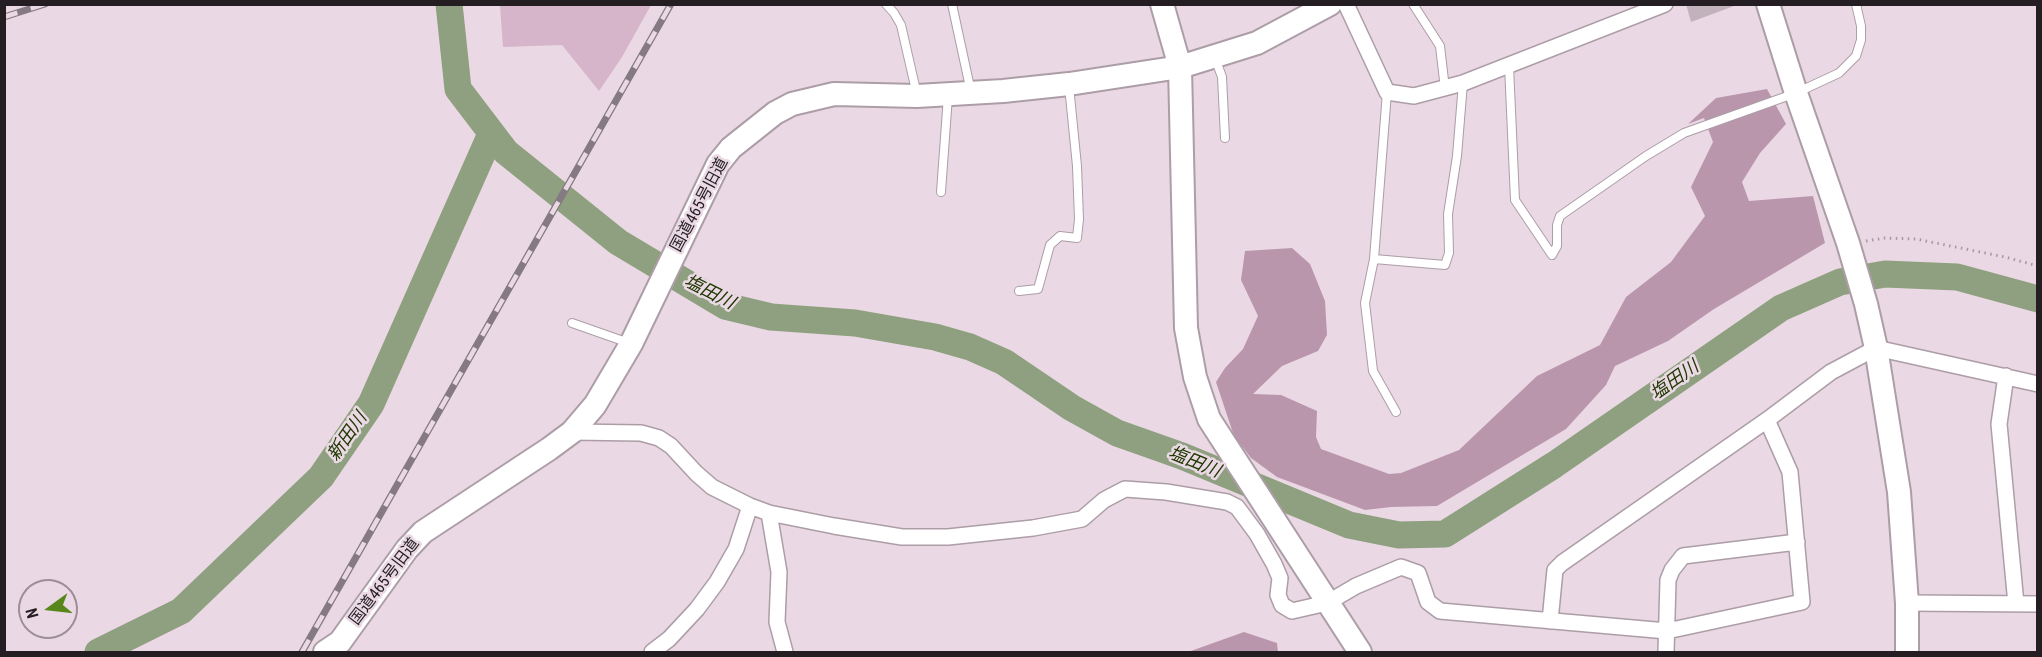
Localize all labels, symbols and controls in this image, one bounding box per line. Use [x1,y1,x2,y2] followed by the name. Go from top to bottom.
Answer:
[667,155,733,255] street label: 国道465号旧道
[680,271,738,315] water label: 塩田川
[1647,357,1703,405] water label: 塩田川
[324,409,372,465] water label: 新田川
[1165,443,1223,483] water label: 塩田川
[346,535,424,629] street label: 国道465号旧道
[18,579,78,639] north arrow
[22,606,43,620] text: N

